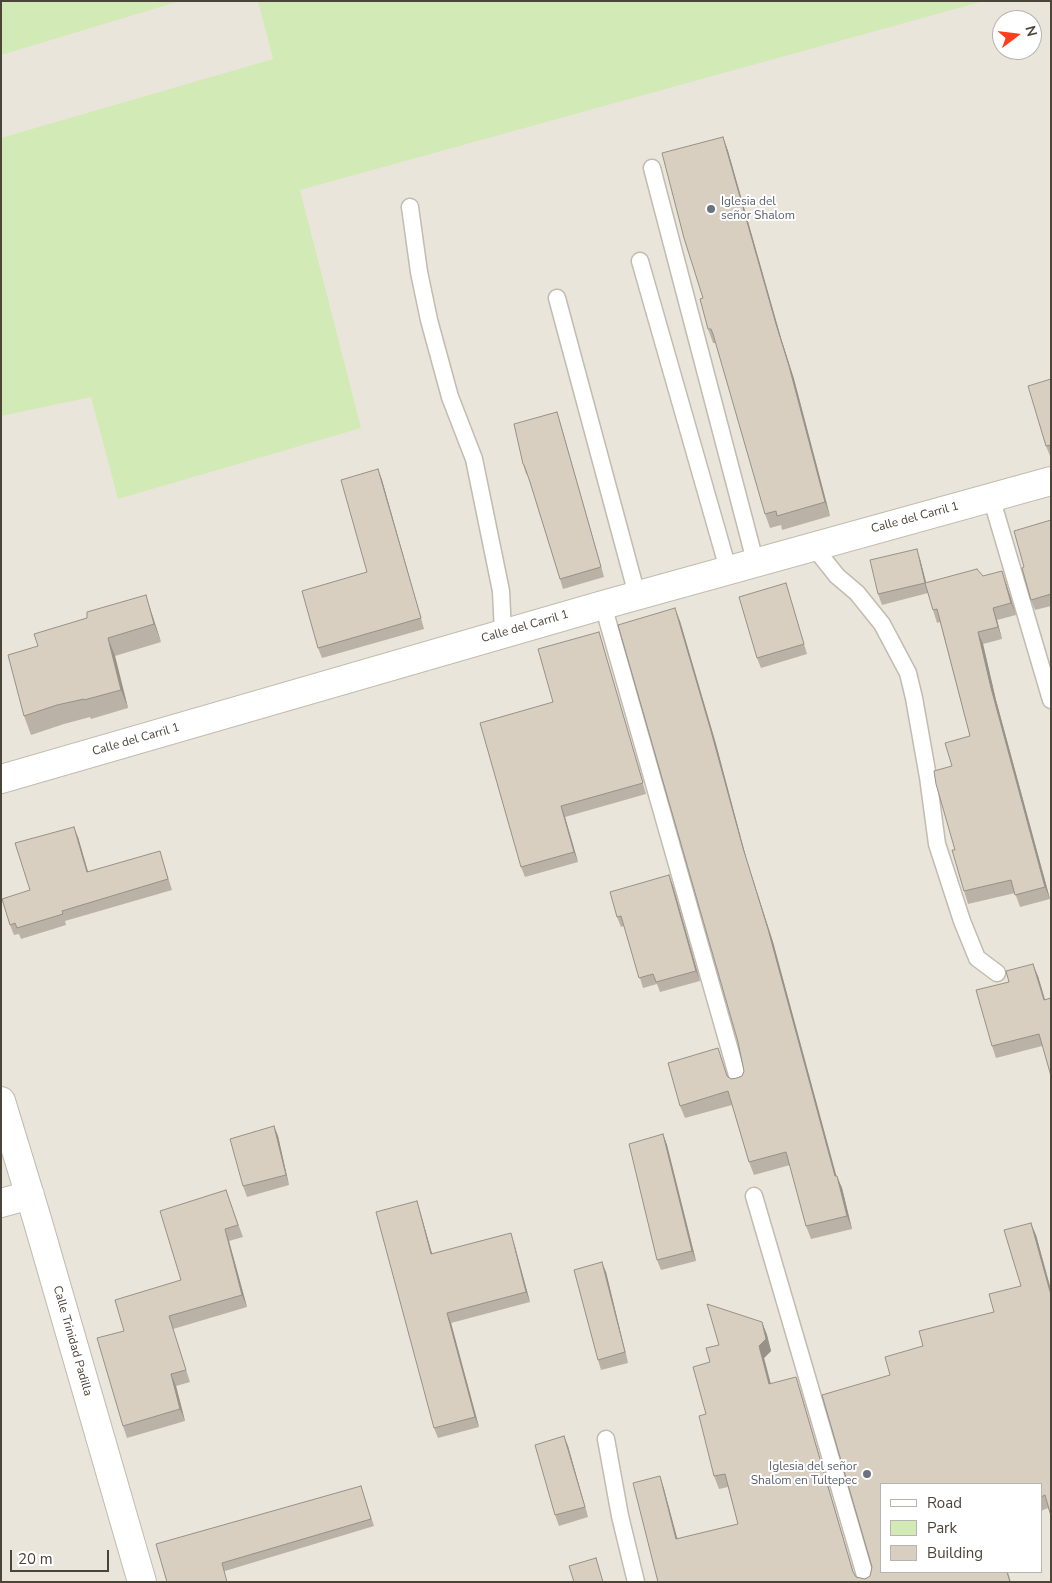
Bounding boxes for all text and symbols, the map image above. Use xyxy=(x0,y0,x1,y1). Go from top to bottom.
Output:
north arrow xyxy=(992,10,1042,60)
text: N xyxy=(1020,24,1042,39)
place label: Iglesia del señor Shalom xyxy=(721,195,795,223)
marker: Iglesia del señor Shalom xyxy=(705,203,717,215)
street label: Calle del Carril 1 xyxy=(870,499,960,537)
street label: Calle del Carril 1 xyxy=(480,608,570,646)
street label: Calle del Carril 1 xyxy=(91,721,181,759)
street label: Calle Trinidad Padilla xyxy=(49,1284,95,1398)
place label: Iglesia del señor Shalom en Tultepec xyxy=(751,1460,857,1488)
marker: Iglesia del señor Shalom en Tultepec xyxy=(861,1468,873,1480)
legend xyxy=(880,1483,1042,1573)
text: Road xyxy=(927,1493,962,1513)
text: Park xyxy=(927,1518,957,1538)
scale bar xyxy=(12,1540,111,1572)
text: Building xyxy=(927,1543,983,1563)
text: 20 m xyxy=(18,1549,53,1569)

